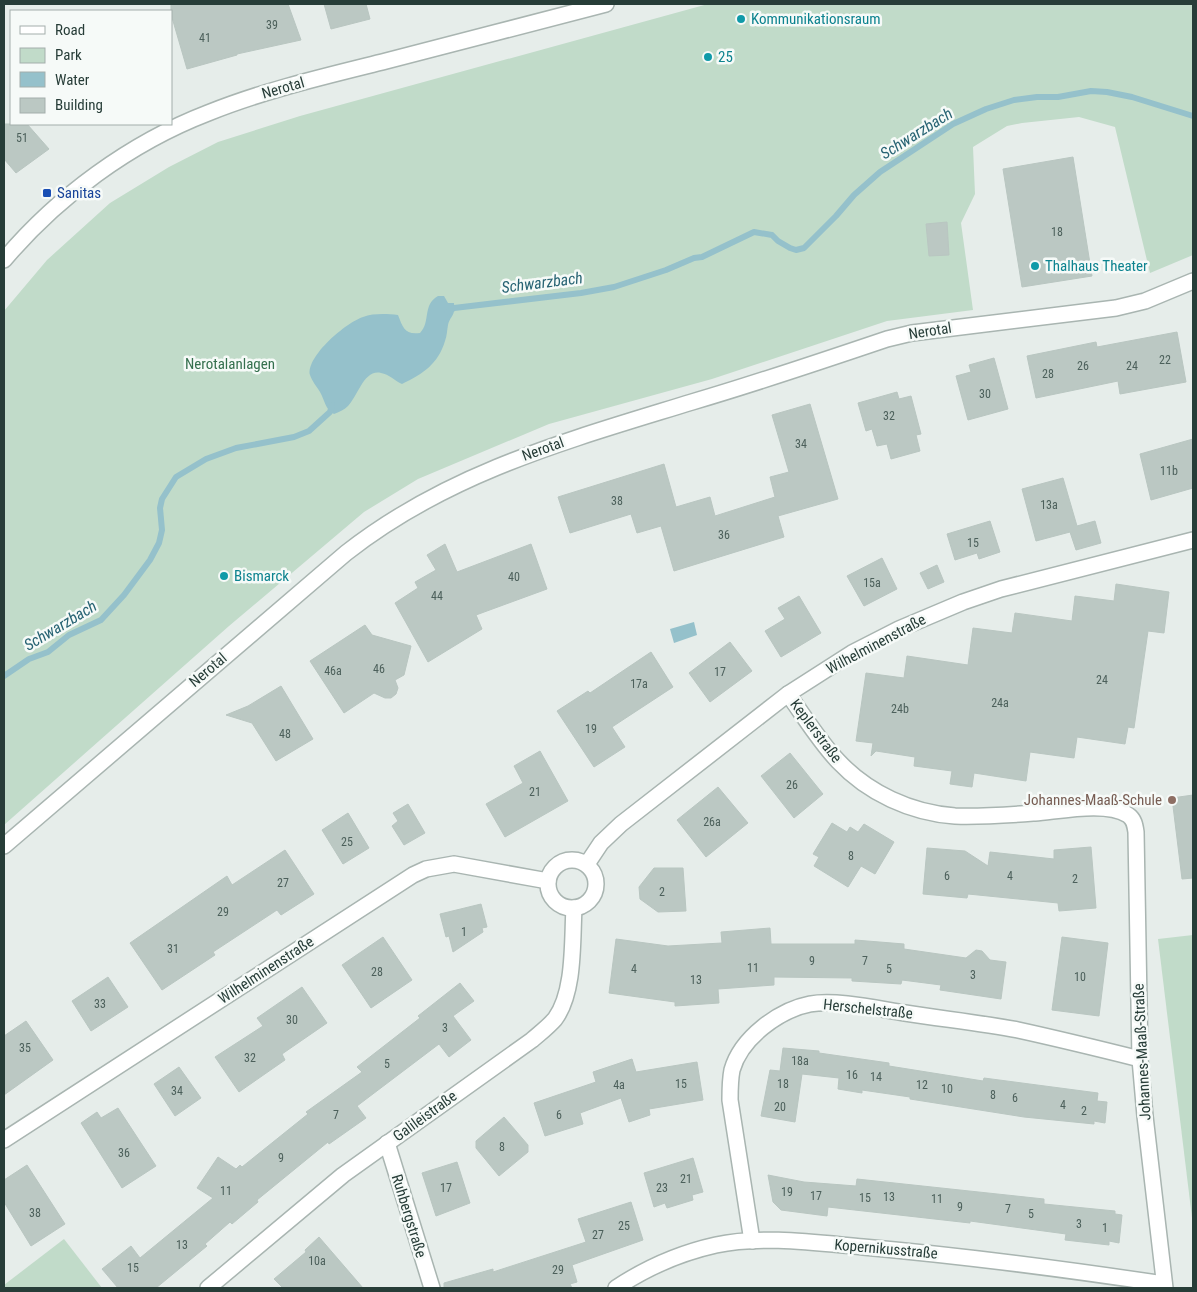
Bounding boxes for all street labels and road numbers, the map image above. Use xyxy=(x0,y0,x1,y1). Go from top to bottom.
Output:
street label: Nerotal xyxy=(260,73,306,103)
street label: Nerotal xyxy=(907,319,953,343)
street label: Nerotal xyxy=(520,433,566,465)
street label: Wilhelminenstraße xyxy=(823,610,929,678)
street label: Nerotal xyxy=(186,649,230,691)
street label: Keplerstraße xyxy=(786,696,846,766)
street label: Wilhelminenstraße xyxy=(215,933,317,1007)
street label: Johannes-Maaß-Straße xyxy=(1129,983,1155,1121)
street label: Herschelstraße xyxy=(822,995,914,1023)
street label: Galileistraße xyxy=(390,1087,460,1145)
street label: Ruhbergstraße xyxy=(388,1172,430,1260)
street label: Kopernikusstraße xyxy=(834,1236,938,1262)

